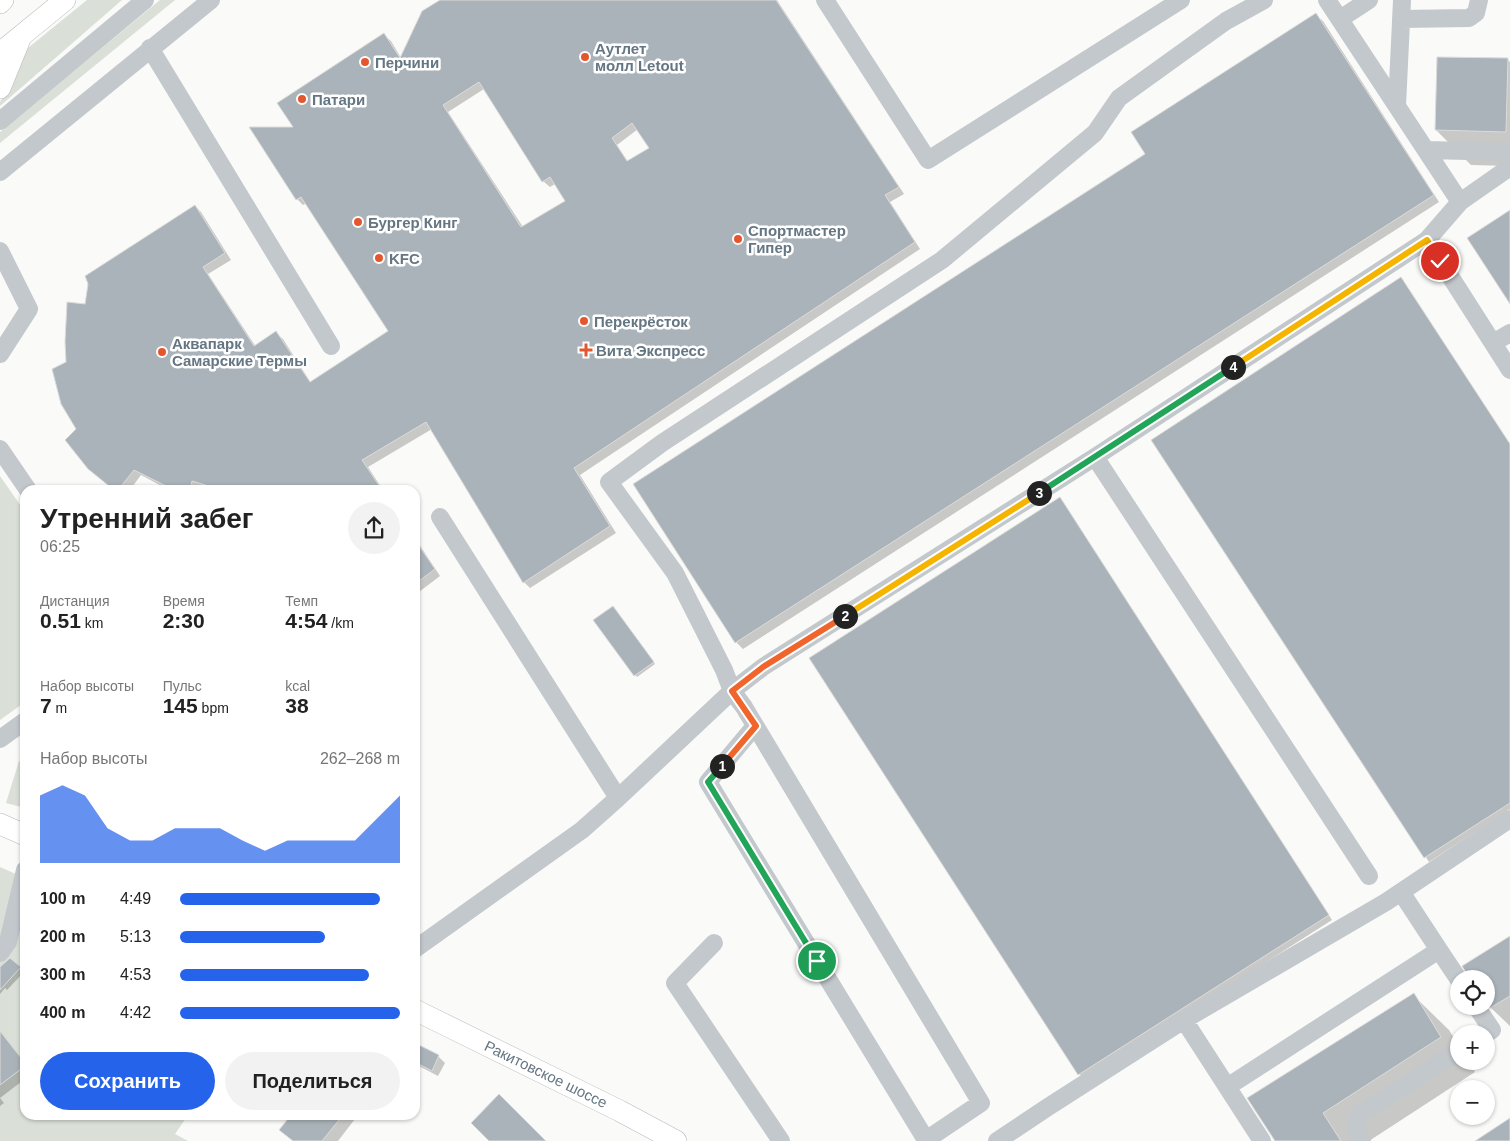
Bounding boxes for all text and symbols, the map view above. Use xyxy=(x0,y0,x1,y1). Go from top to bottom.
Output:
place label: Аутлет молл Letout xyxy=(595,40,684,74)
marker: Аутлет молл Letout xyxy=(579,51,591,63)
place label: Перчини xyxy=(375,54,439,71)
marker: Перчини xyxy=(359,56,371,68)
place label: Патари xyxy=(312,91,365,108)
marker: Патари xyxy=(296,93,308,105)
place label: Бургер Кинг xyxy=(368,214,458,231)
marker: Бургер Кинг xyxy=(352,216,364,228)
place label: Спортмастер Гипер xyxy=(748,222,846,256)
marker: Спортмастер Гипер xyxy=(732,233,744,245)
pin xyxy=(1419,240,1461,282)
icon: check xyxy=(1426,247,1454,275)
place label: KFC xyxy=(389,250,420,267)
marker: KFC xyxy=(373,252,385,264)
place label: Перекрёсток xyxy=(594,313,688,330)
marker: Перекрёсток xyxy=(578,315,590,327)
place label: Аквапарк Самарские Термы xyxy=(172,335,307,369)
place label: Вита Экспресс xyxy=(596,342,705,359)
marker: Вита Экспресс xyxy=(580,344,592,356)
marker: Аквапарк Самарские Термы xyxy=(156,346,168,358)
pin: 4 xyxy=(1220,354,1246,380)
text: 4 xyxy=(1230,359,1237,375)
pin: 3 xyxy=(1026,480,1052,506)
text: 3 xyxy=(1036,485,1043,501)
button: share xyxy=(348,502,400,554)
text: Утренний забег xyxy=(40,503,254,534)
text: 06:25 xyxy=(40,538,80,555)
text: Дистанция xyxy=(40,593,110,609)
text: Время xyxy=(163,593,205,609)
text: Темп xyxy=(285,593,318,609)
pin: 2 xyxy=(832,604,858,628)
text: 2 xyxy=(842,608,849,624)
text: 0.51 xyxy=(40,609,81,632)
text: 2:30 xyxy=(163,609,205,632)
text: 4:54 xyxy=(285,609,327,632)
text: km xyxy=(81,615,103,631)
text: /km xyxy=(327,615,354,631)
text: Набор высоты xyxy=(40,678,134,694)
text: Пульс xyxy=(163,678,202,694)
text: kcal xyxy=(285,678,310,694)
text: 7 xyxy=(40,694,52,717)
text: 145 xyxy=(163,694,198,717)
text: 38 xyxy=(285,694,309,717)
text: m xyxy=(52,700,67,716)
text: bpm xyxy=(198,700,229,716)
text: Набор высоты xyxy=(40,750,147,767)
text: 262–268 m xyxy=(320,750,400,767)
pin: 1 xyxy=(710,754,734,778)
text: 1 xyxy=(719,758,726,774)
text: 100 m xyxy=(40,890,85,907)
text: 4:49 xyxy=(120,890,151,907)
text: 200 m xyxy=(40,928,85,945)
text: 5:13 xyxy=(120,928,151,945)
pin xyxy=(796,940,838,982)
icon: arrive xyxy=(803,947,831,975)
text: 300 m xyxy=(40,966,85,983)
text: 4:53 xyxy=(120,966,151,983)
map controls xyxy=(1450,970,1495,1125)
button: locate xyxy=(1450,970,1495,1015)
text: 400 m xyxy=(40,1004,85,1021)
text: 4:42 xyxy=(120,1004,151,1021)
button: + xyxy=(1450,1025,1495,1070)
street label: Ракитовское шоссе xyxy=(482,1037,610,1111)
button: Сохранить xyxy=(40,1052,215,1110)
button: Поделиться xyxy=(225,1052,400,1110)
button: − xyxy=(1450,1080,1495,1125)

